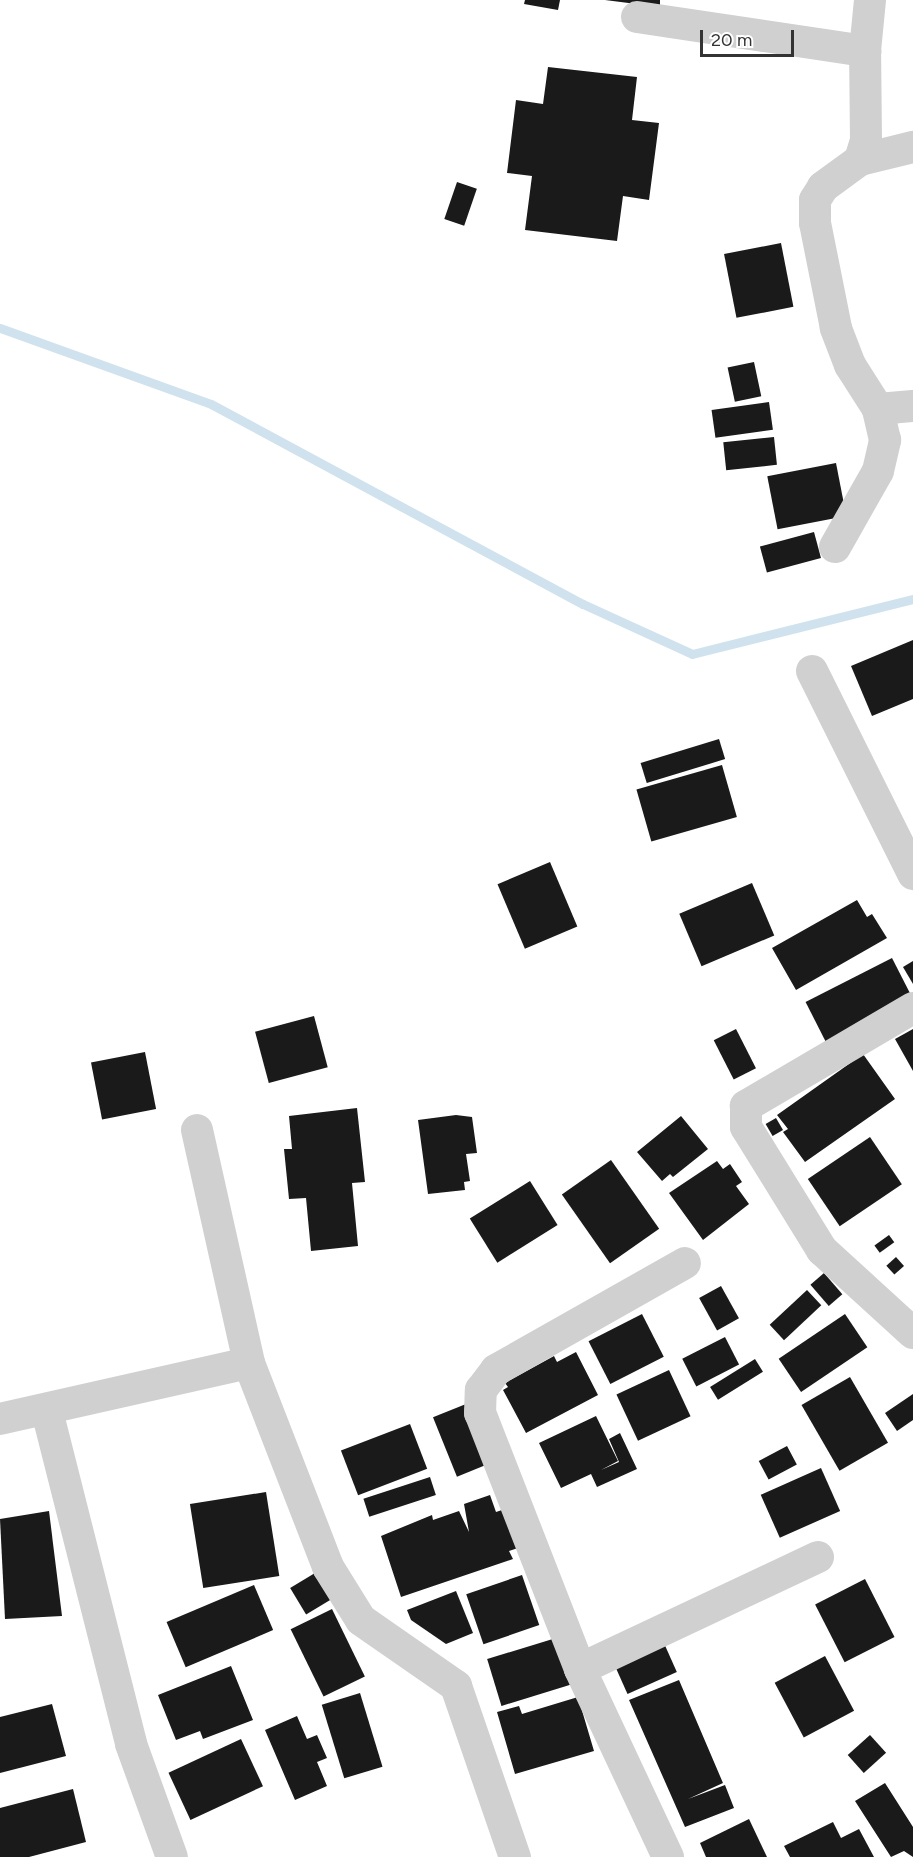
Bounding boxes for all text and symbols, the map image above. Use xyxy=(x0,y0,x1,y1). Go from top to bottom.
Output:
scale bar xyxy=(703,18,798,56)
text: 20 m xyxy=(711,29,752,51)

